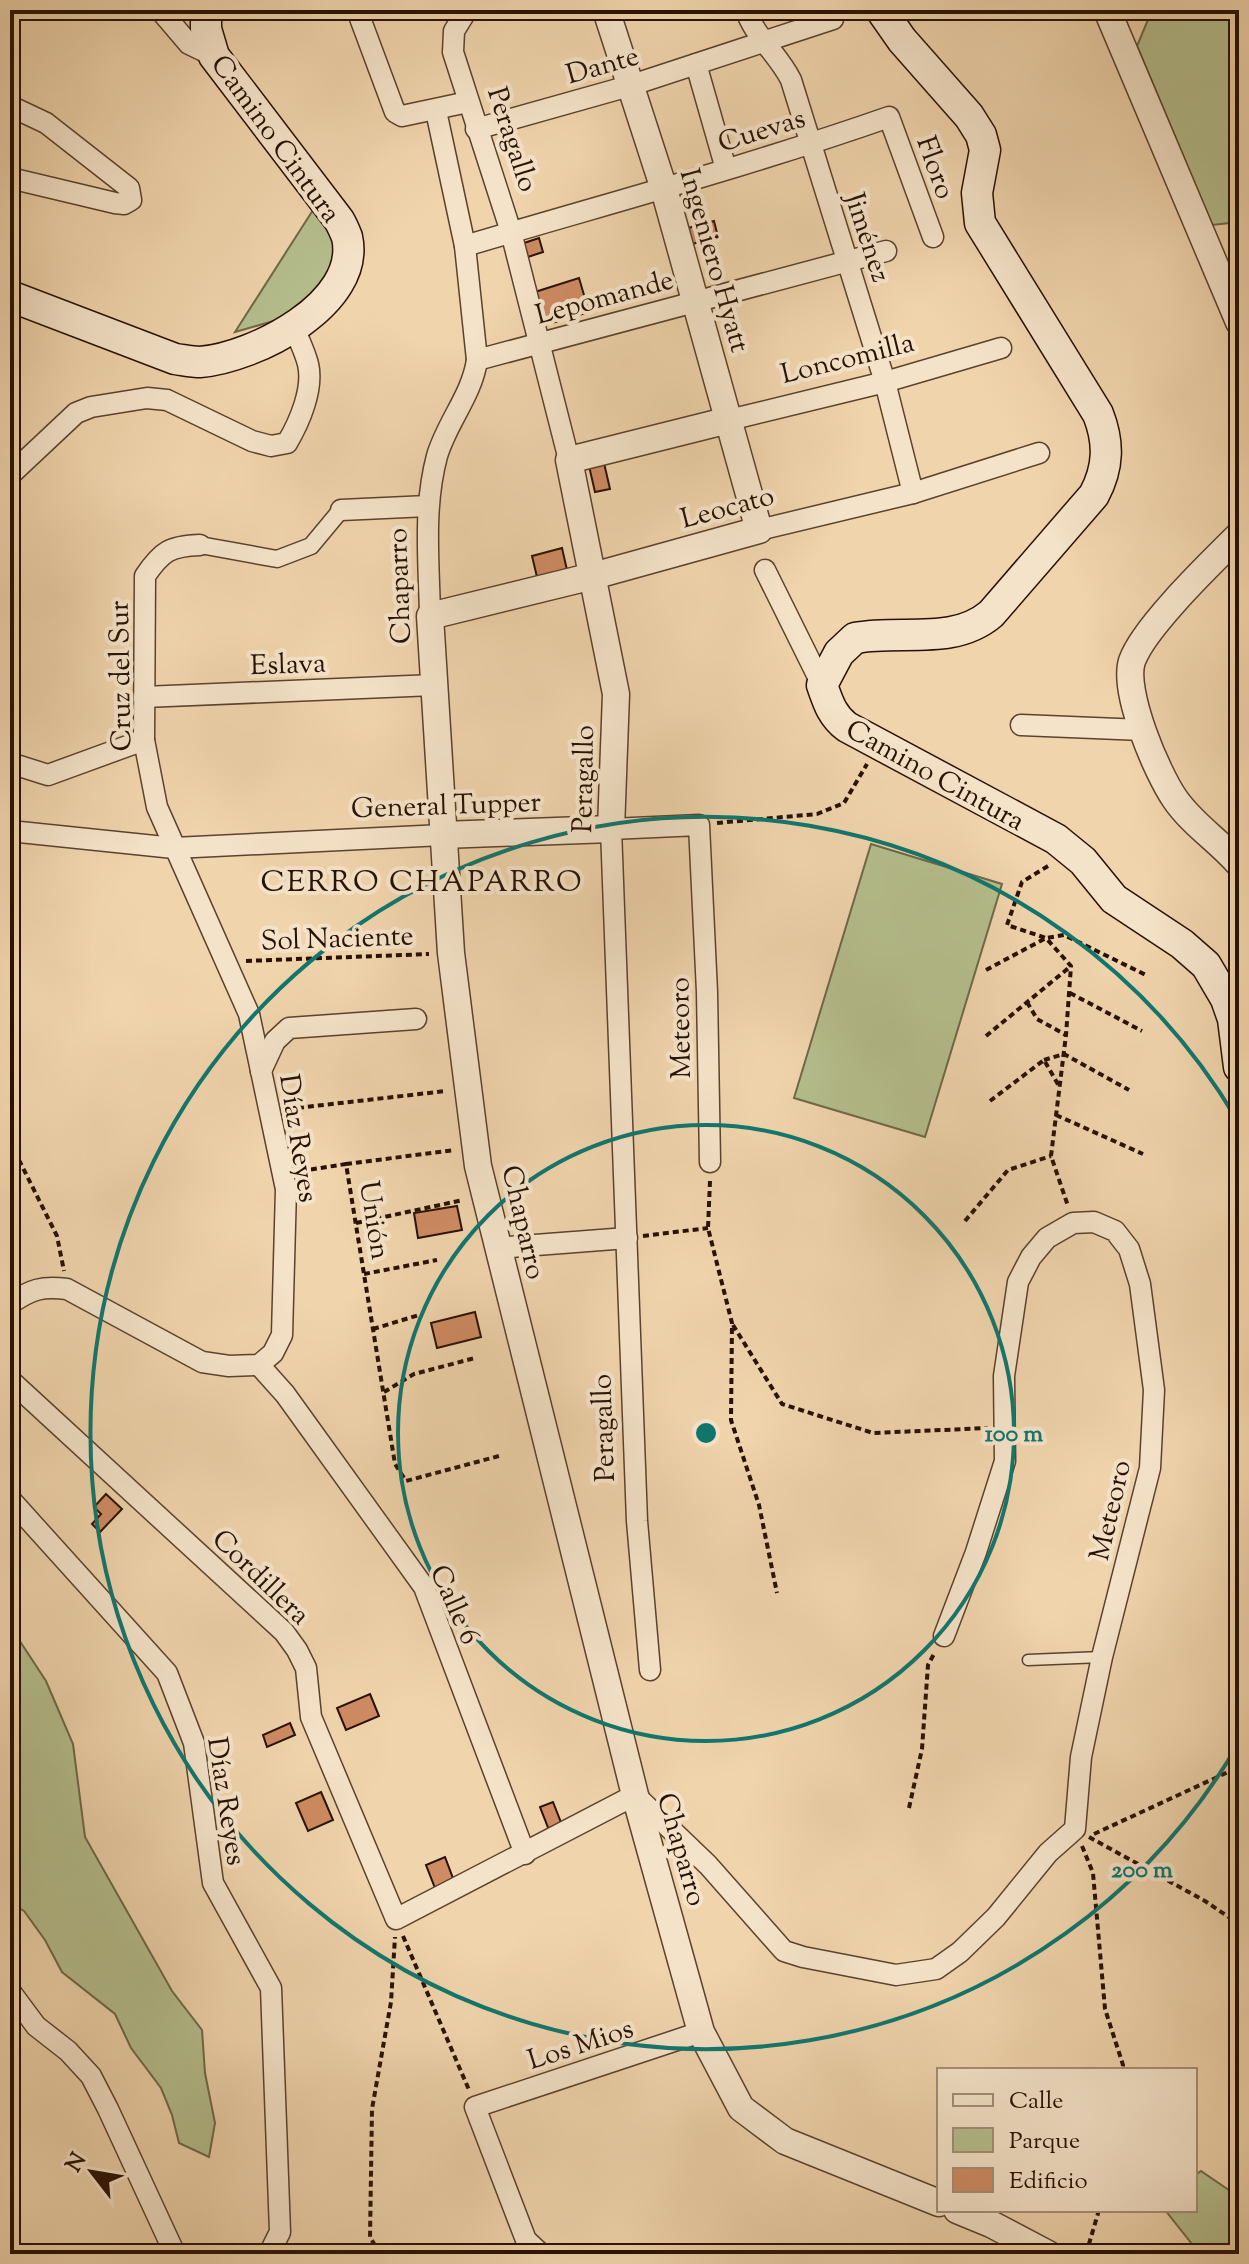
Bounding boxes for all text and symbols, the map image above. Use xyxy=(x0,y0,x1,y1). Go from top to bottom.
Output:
street label: Dante xyxy=(562,37,644,96)
street label: Camino Cintura xyxy=(200,47,349,232)
street label: Peragallo xyxy=(475,82,547,197)
street label: Cuevas xyxy=(713,100,811,164)
street label: Floro xyxy=(904,131,964,205)
street label: Ingeniero Hyatt xyxy=(668,164,759,358)
street label: Jiménez xyxy=(832,186,899,288)
street label: Lepomande xyxy=(531,261,678,337)
street label: Loncomilla xyxy=(777,324,919,396)
street label: Leocato xyxy=(677,477,779,541)
street label: Chaparro xyxy=(379,527,423,645)
street label: Cruz del Sur xyxy=(101,600,143,752)
street label: Eslava xyxy=(250,645,327,687)
street label: Camino Cintura xyxy=(838,711,1031,842)
street label: Peragallo xyxy=(564,725,606,833)
street label: General Tupper xyxy=(350,784,542,830)
district label: CERRO CHAPARRO xyxy=(260,862,584,905)
street label: Sol Naciente xyxy=(260,917,414,963)
street label: Meteoro xyxy=(661,977,703,1079)
street label: Díaz Reyes xyxy=(267,1072,327,1205)
street label: Chaparro xyxy=(490,1162,555,1284)
street label: Unión xyxy=(347,1178,399,1263)
street label: Peragallo xyxy=(583,1373,627,1483)
text: 100 m xyxy=(985,1418,1043,1452)
centre of rings xyxy=(692,1419,720,1447)
street label: Meteoro xyxy=(1081,1456,1143,1565)
street label: Cordillera xyxy=(202,1521,318,1635)
street label: Calle 6 xyxy=(418,1559,488,1651)
street label: Díaz Reyes xyxy=(195,1735,255,1868)
street label: Chaparro xyxy=(645,1789,715,1911)
text: 200 m xyxy=(1111,1854,1173,1888)
street label: Los Mios xyxy=(523,2010,639,2082)
legend xyxy=(937,2068,1197,2212)
text: Calle xyxy=(1009,2085,1063,2119)
text: Parque xyxy=(1009,2125,1080,2159)
north arrow xyxy=(52,2132,132,2212)
text: N xyxy=(59,2147,96,2179)
text: Edificio xyxy=(1009,2165,1088,2199)

